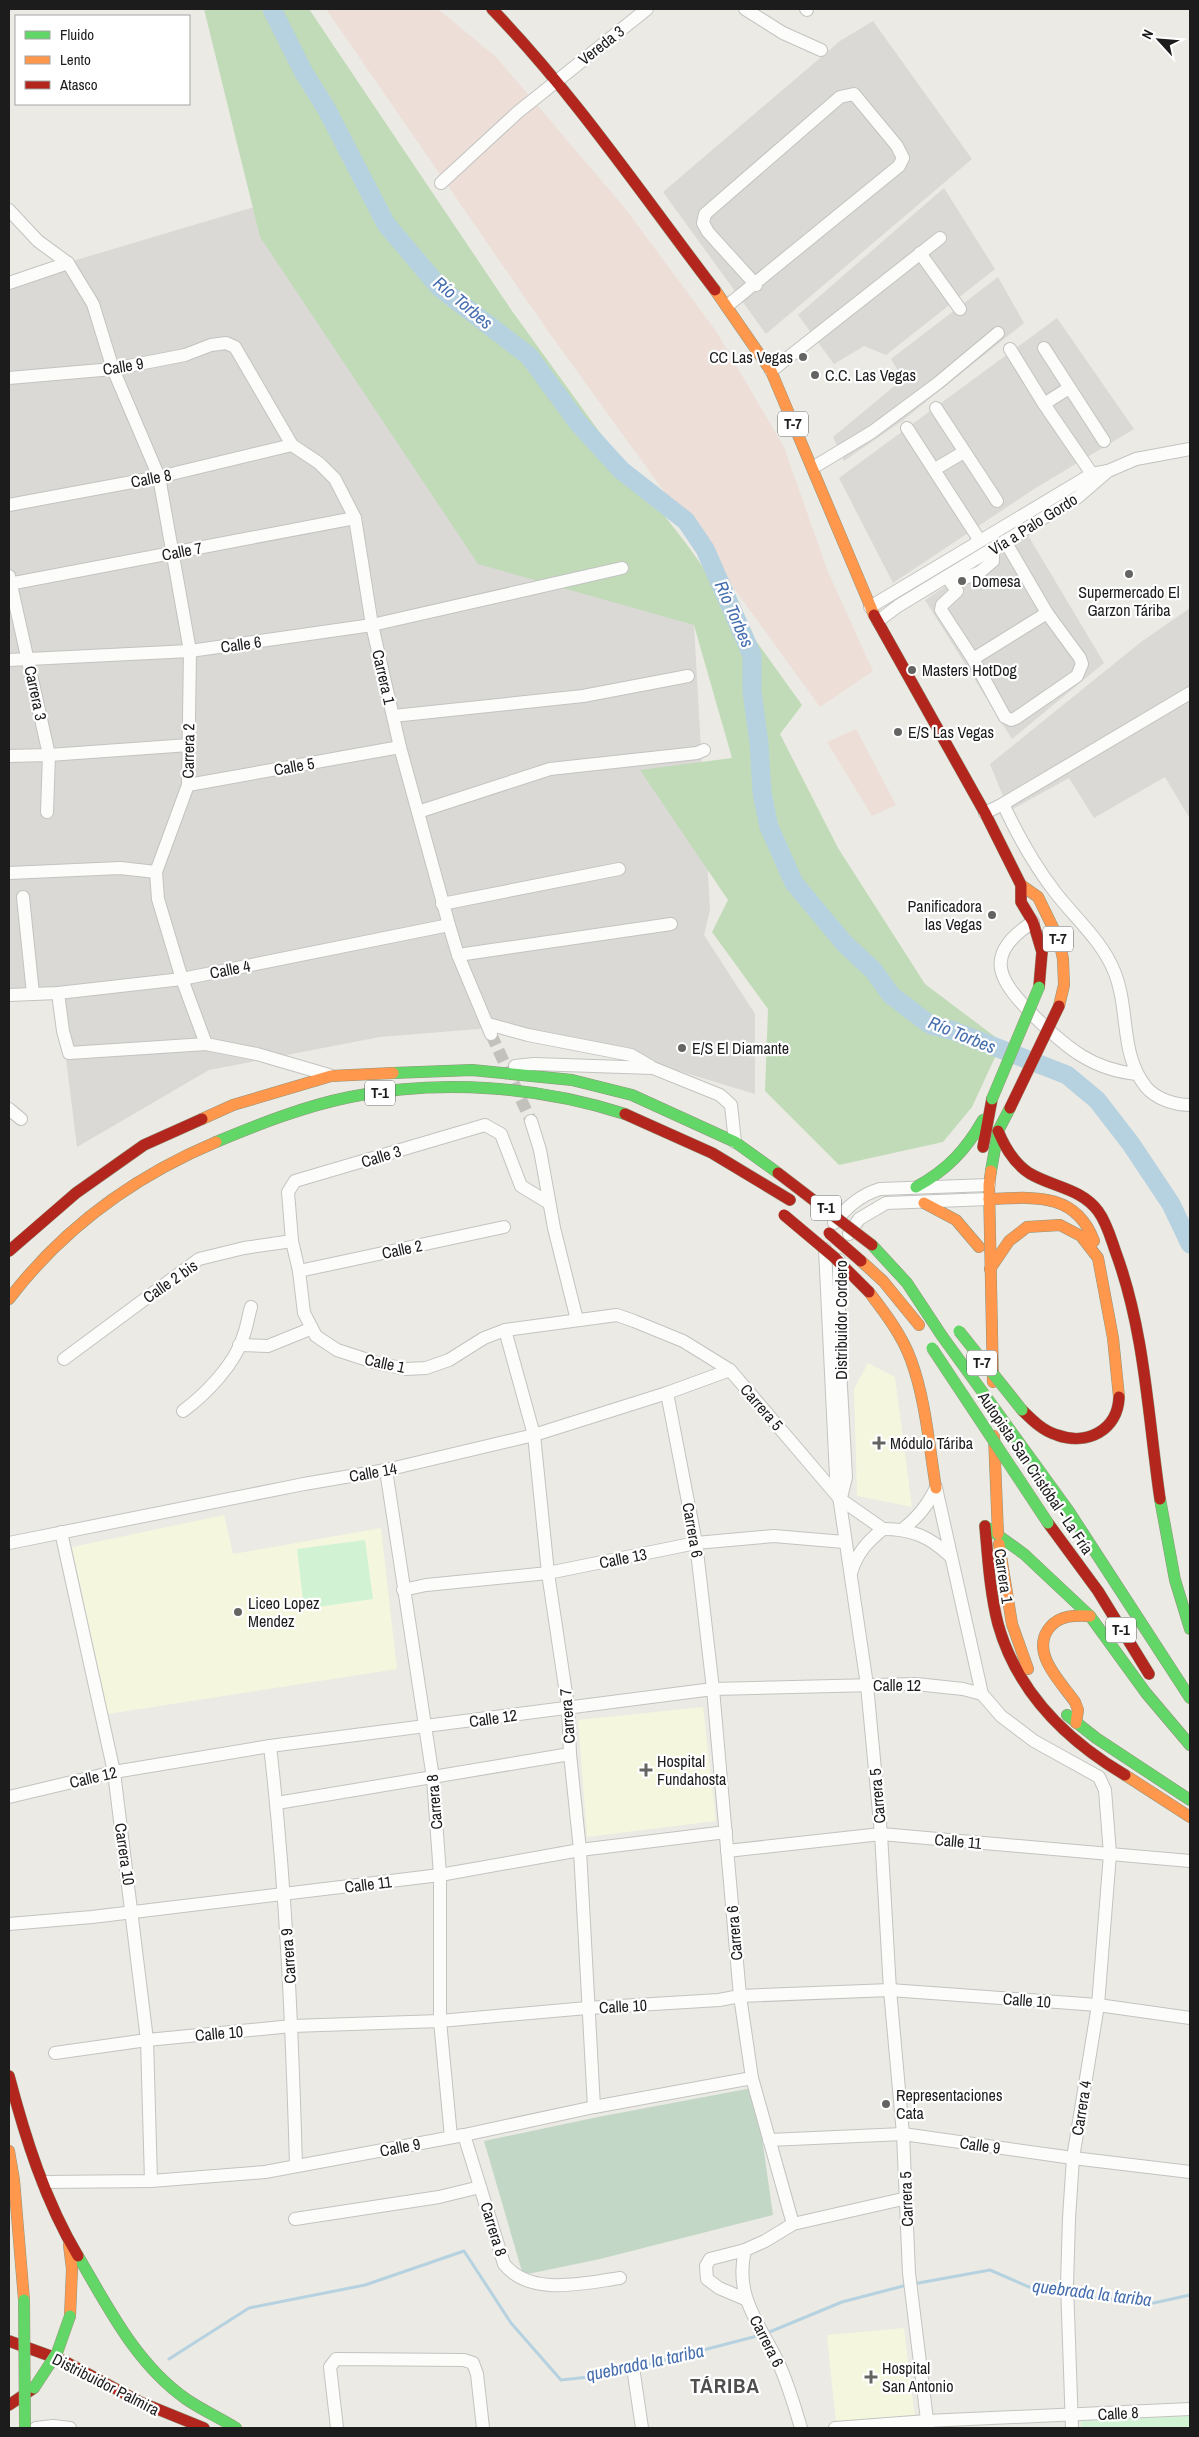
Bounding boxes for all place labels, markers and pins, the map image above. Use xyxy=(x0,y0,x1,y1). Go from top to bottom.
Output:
place label: CC Las Vegas xyxy=(709,346,793,368)
marker: CC Las Vegas xyxy=(797,351,809,363)
place label: C.C. Las Vegas xyxy=(825,364,916,386)
marker: C.C. Las Vegas xyxy=(809,369,821,381)
marker: Supermercado El Garzon Táriba xyxy=(1123,568,1135,580)
place label: Domesa xyxy=(972,570,1022,592)
marker: Domesa xyxy=(956,575,968,587)
place label: Supermercado El Garzon Táriba xyxy=(1078,581,1180,621)
place label: Masters HotDog xyxy=(922,659,1017,681)
marker: Masters HotDog xyxy=(906,664,918,676)
place label: E/S Las Vegas xyxy=(908,721,994,743)
marker: E/S Las Vegas xyxy=(892,726,904,738)
place label: Panificadora las Vegas xyxy=(908,895,983,935)
marker: Panificadora las Vegas xyxy=(986,909,998,921)
place label: E/S El Diamante xyxy=(692,1037,789,1059)
marker: E/S El Diamante xyxy=(676,1042,688,1054)
place label: Módulo Táriba xyxy=(890,1432,974,1454)
marker: Módulo Táriba xyxy=(872,1436,886,1450)
place label: Liceo Lopez Mendez xyxy=(248,1592,320,1632)
marker: Liceo Lopez Mendez xyxy=(232,1606,244,1618)
place label: Hospital Fundahosta xyxy=(657,1750,727,1790)
marker: Hospital Fundahosta xyxy=(639,1763,653,1777)
place label: Representaciones Cata xyxy=(896,2084,1002,2124)
marker: Representaciones Cata xyxy=(880,2098,892,2110)
place label: Hospital San Antonio xyxy=(882,2357,954,2397)
marker: Hospital San Antonio xyxy=(864,2370,878,2384)

